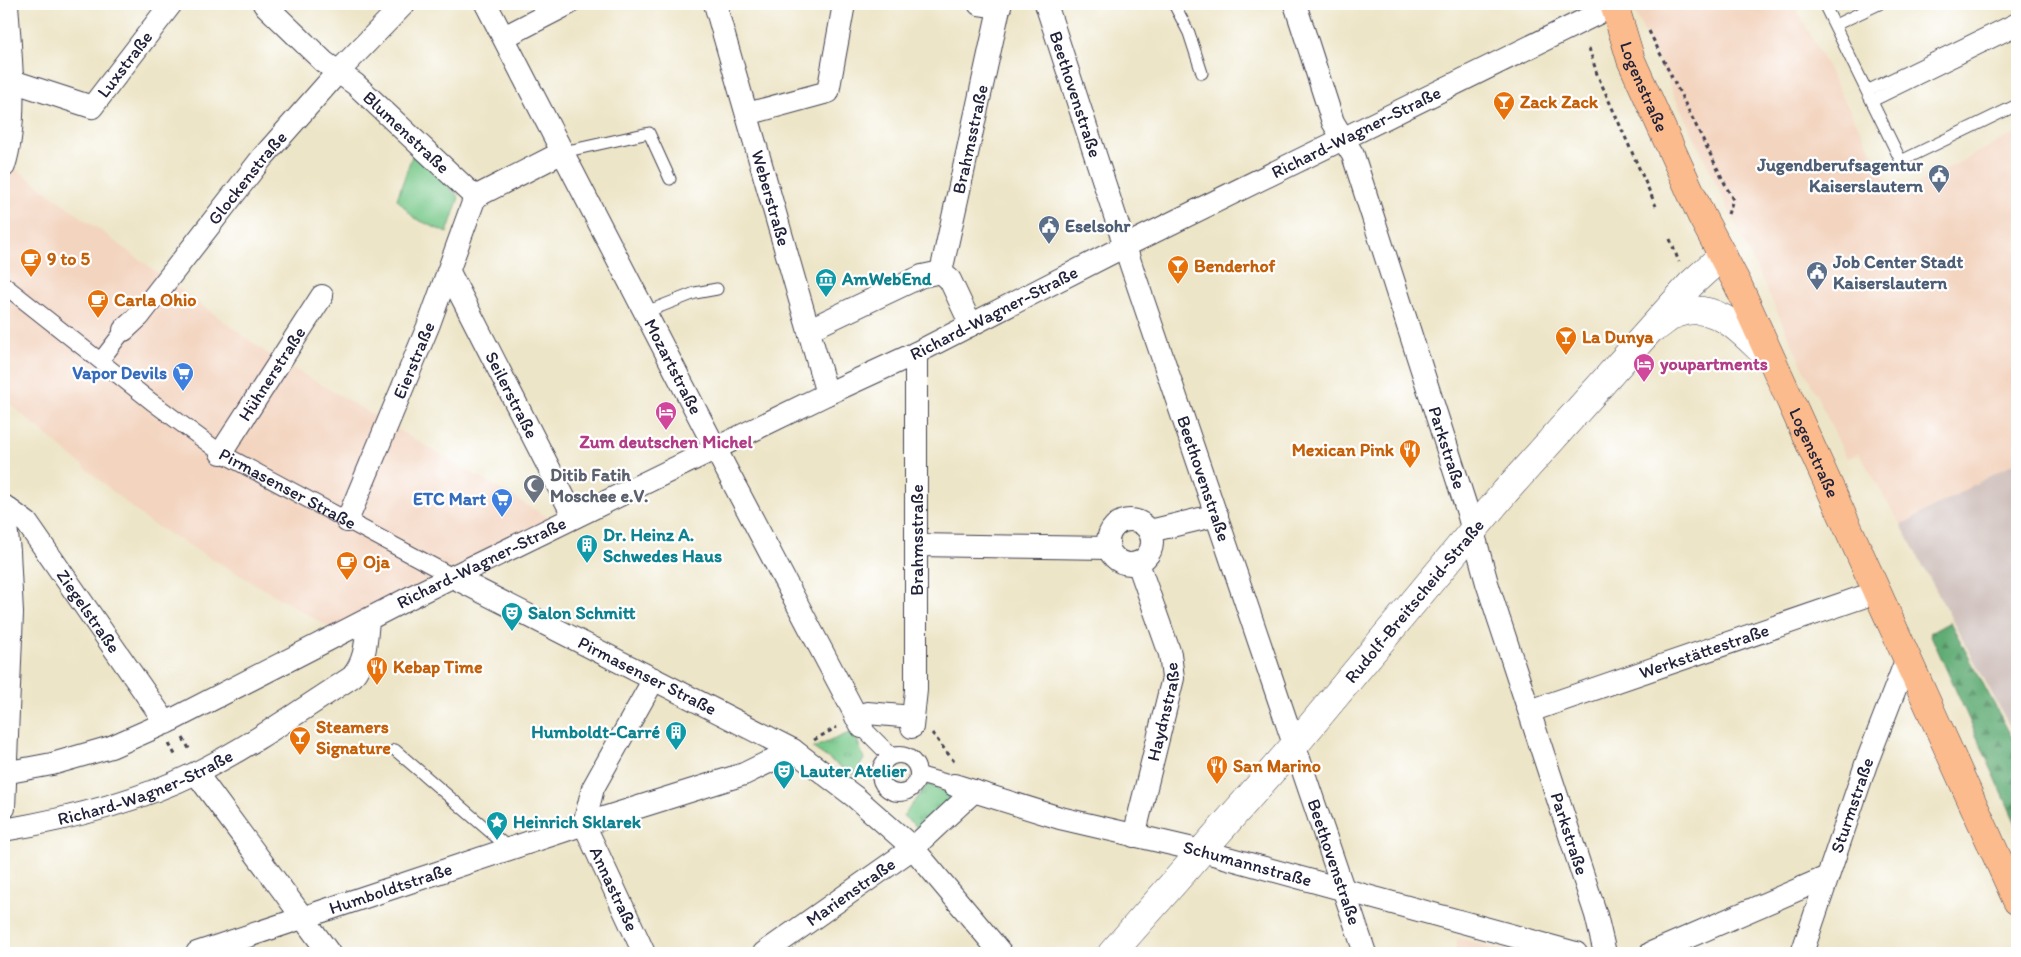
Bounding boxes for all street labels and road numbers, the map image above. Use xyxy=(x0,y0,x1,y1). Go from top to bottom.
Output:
street label: Luxstraße xyxy=(92,26,157,102)
street label: Beethovenstraße xyxy=(1045,28,1106,160)
street label: Logenstraße xyxy=(1615,39,1673,135)
street label: Richard-Wagner-Straße xyxy=(1268,81,1444,183)
street label: Brahmsstraße xyxy=(948,82,993,196)
street label: Blumenstraße xyxy=(358,86,454,178)
street label: Glockenstraße xyxy=(203,127,292,229)
street label: Weberstraße xyxy=(747,148,795,249)
street label: Richard-Wagner-Straße xyxy=(906,261,1082,365)
street label: Mozartstraße xyxy=(639,315,707,418)
street label: Eierstraße xyxy=(388,319,440,402)
street label: Hühnerstraße xyxy=(233,323,310,425)
street label: Seilerstraße xyxy=(480,348,543,442)
street label: Parkstraße xyxy=(1423,404,1471,492)
street label: Logenstraße xyxy=(1784,404,1844,501)
street label: Beethovenstraße xyxy=(1172,413,1235,544)
street label: Pirmasenser Straße xyxy=(215,443,360,534)
street label: Brahmsstraße xyxy=(906,484,928,596)
street label: Richard-Wagner-Straße xyxy=(393,512,570,614)
street label: Rudolf-Breitscheid-Straße xyxy=(1340,515,1489,688)
street label: Ziegelstraße xyxy=(52,565,125,657)
street label: Werkstättestraße xyxy=(1636,619,1772,684)
street label: Pirmasenser Straße xyxy=(574,631,720,720)
street label: Haydnstraße xyxy=(1142,661,1184,763)
street label: Richard-Wagner-Straße xyxy=(55,745,237,830)
street label: Sturmstraße xyxy=(1826,754,1878,856)
street label: Parkstraße xyxy=(1545,790,1593,878)
street label: Beethovenstraße xyxy=(1302,796,1366,928)
street label: Schumannstraße xyxy=(1181,836,1314,891)
street label: Annastraße xyxy=(585,843,643,935)
street label: Marienstraße xyxy=(802,853,900,931)
street label: Humboldtstraße xyxy=(326,858,455,919)

